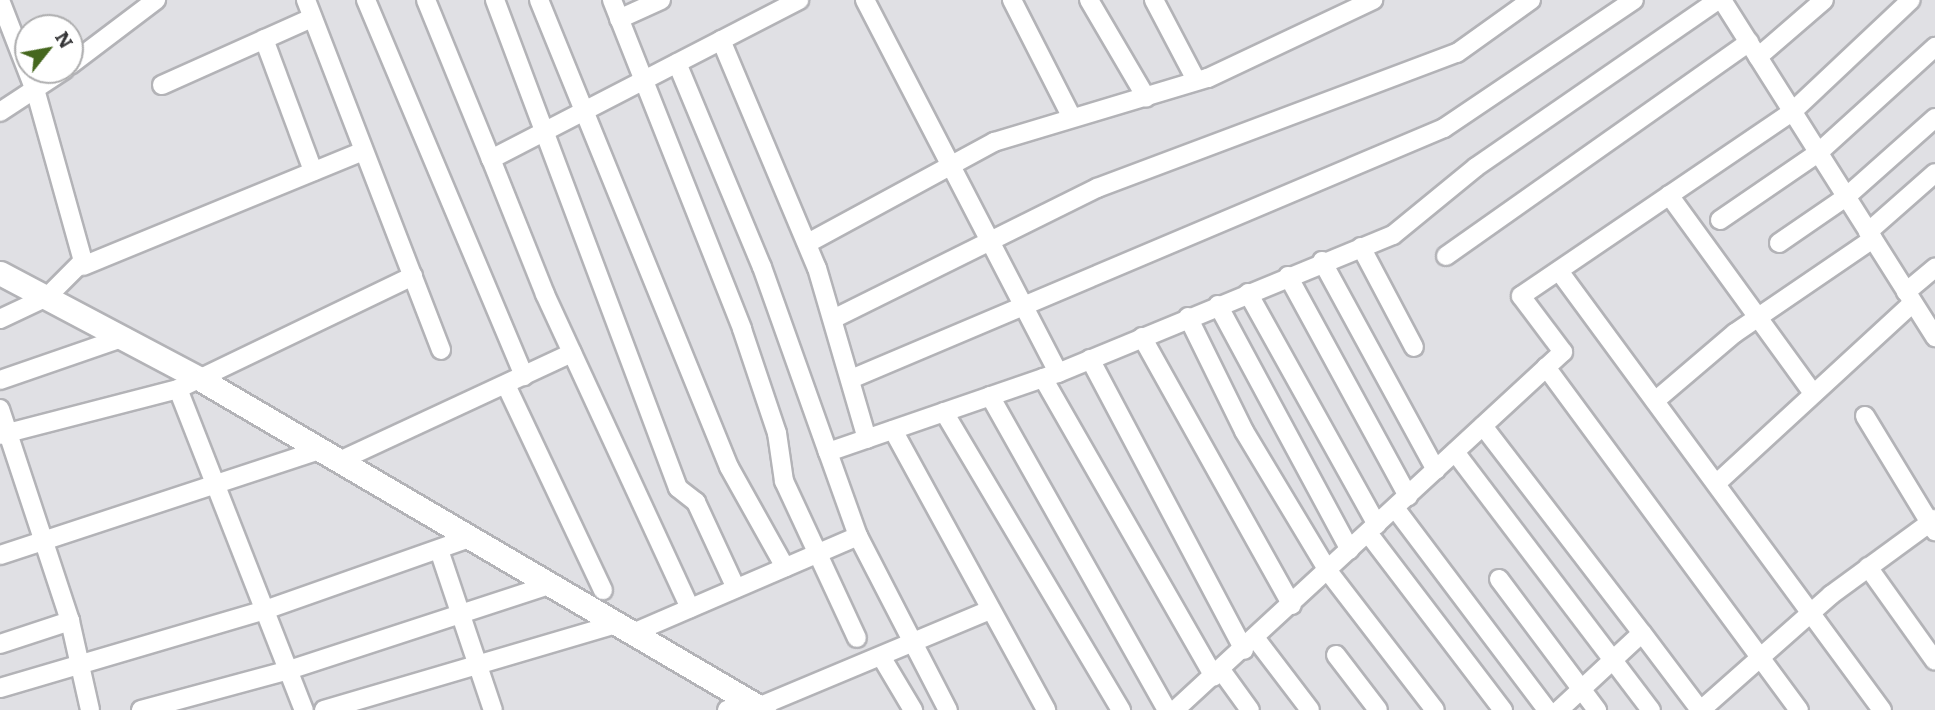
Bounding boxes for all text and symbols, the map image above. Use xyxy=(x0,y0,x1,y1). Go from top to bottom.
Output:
north arrow xyxy=(14,14,84,84)
text: N xyxy=(49,25,81,53)

